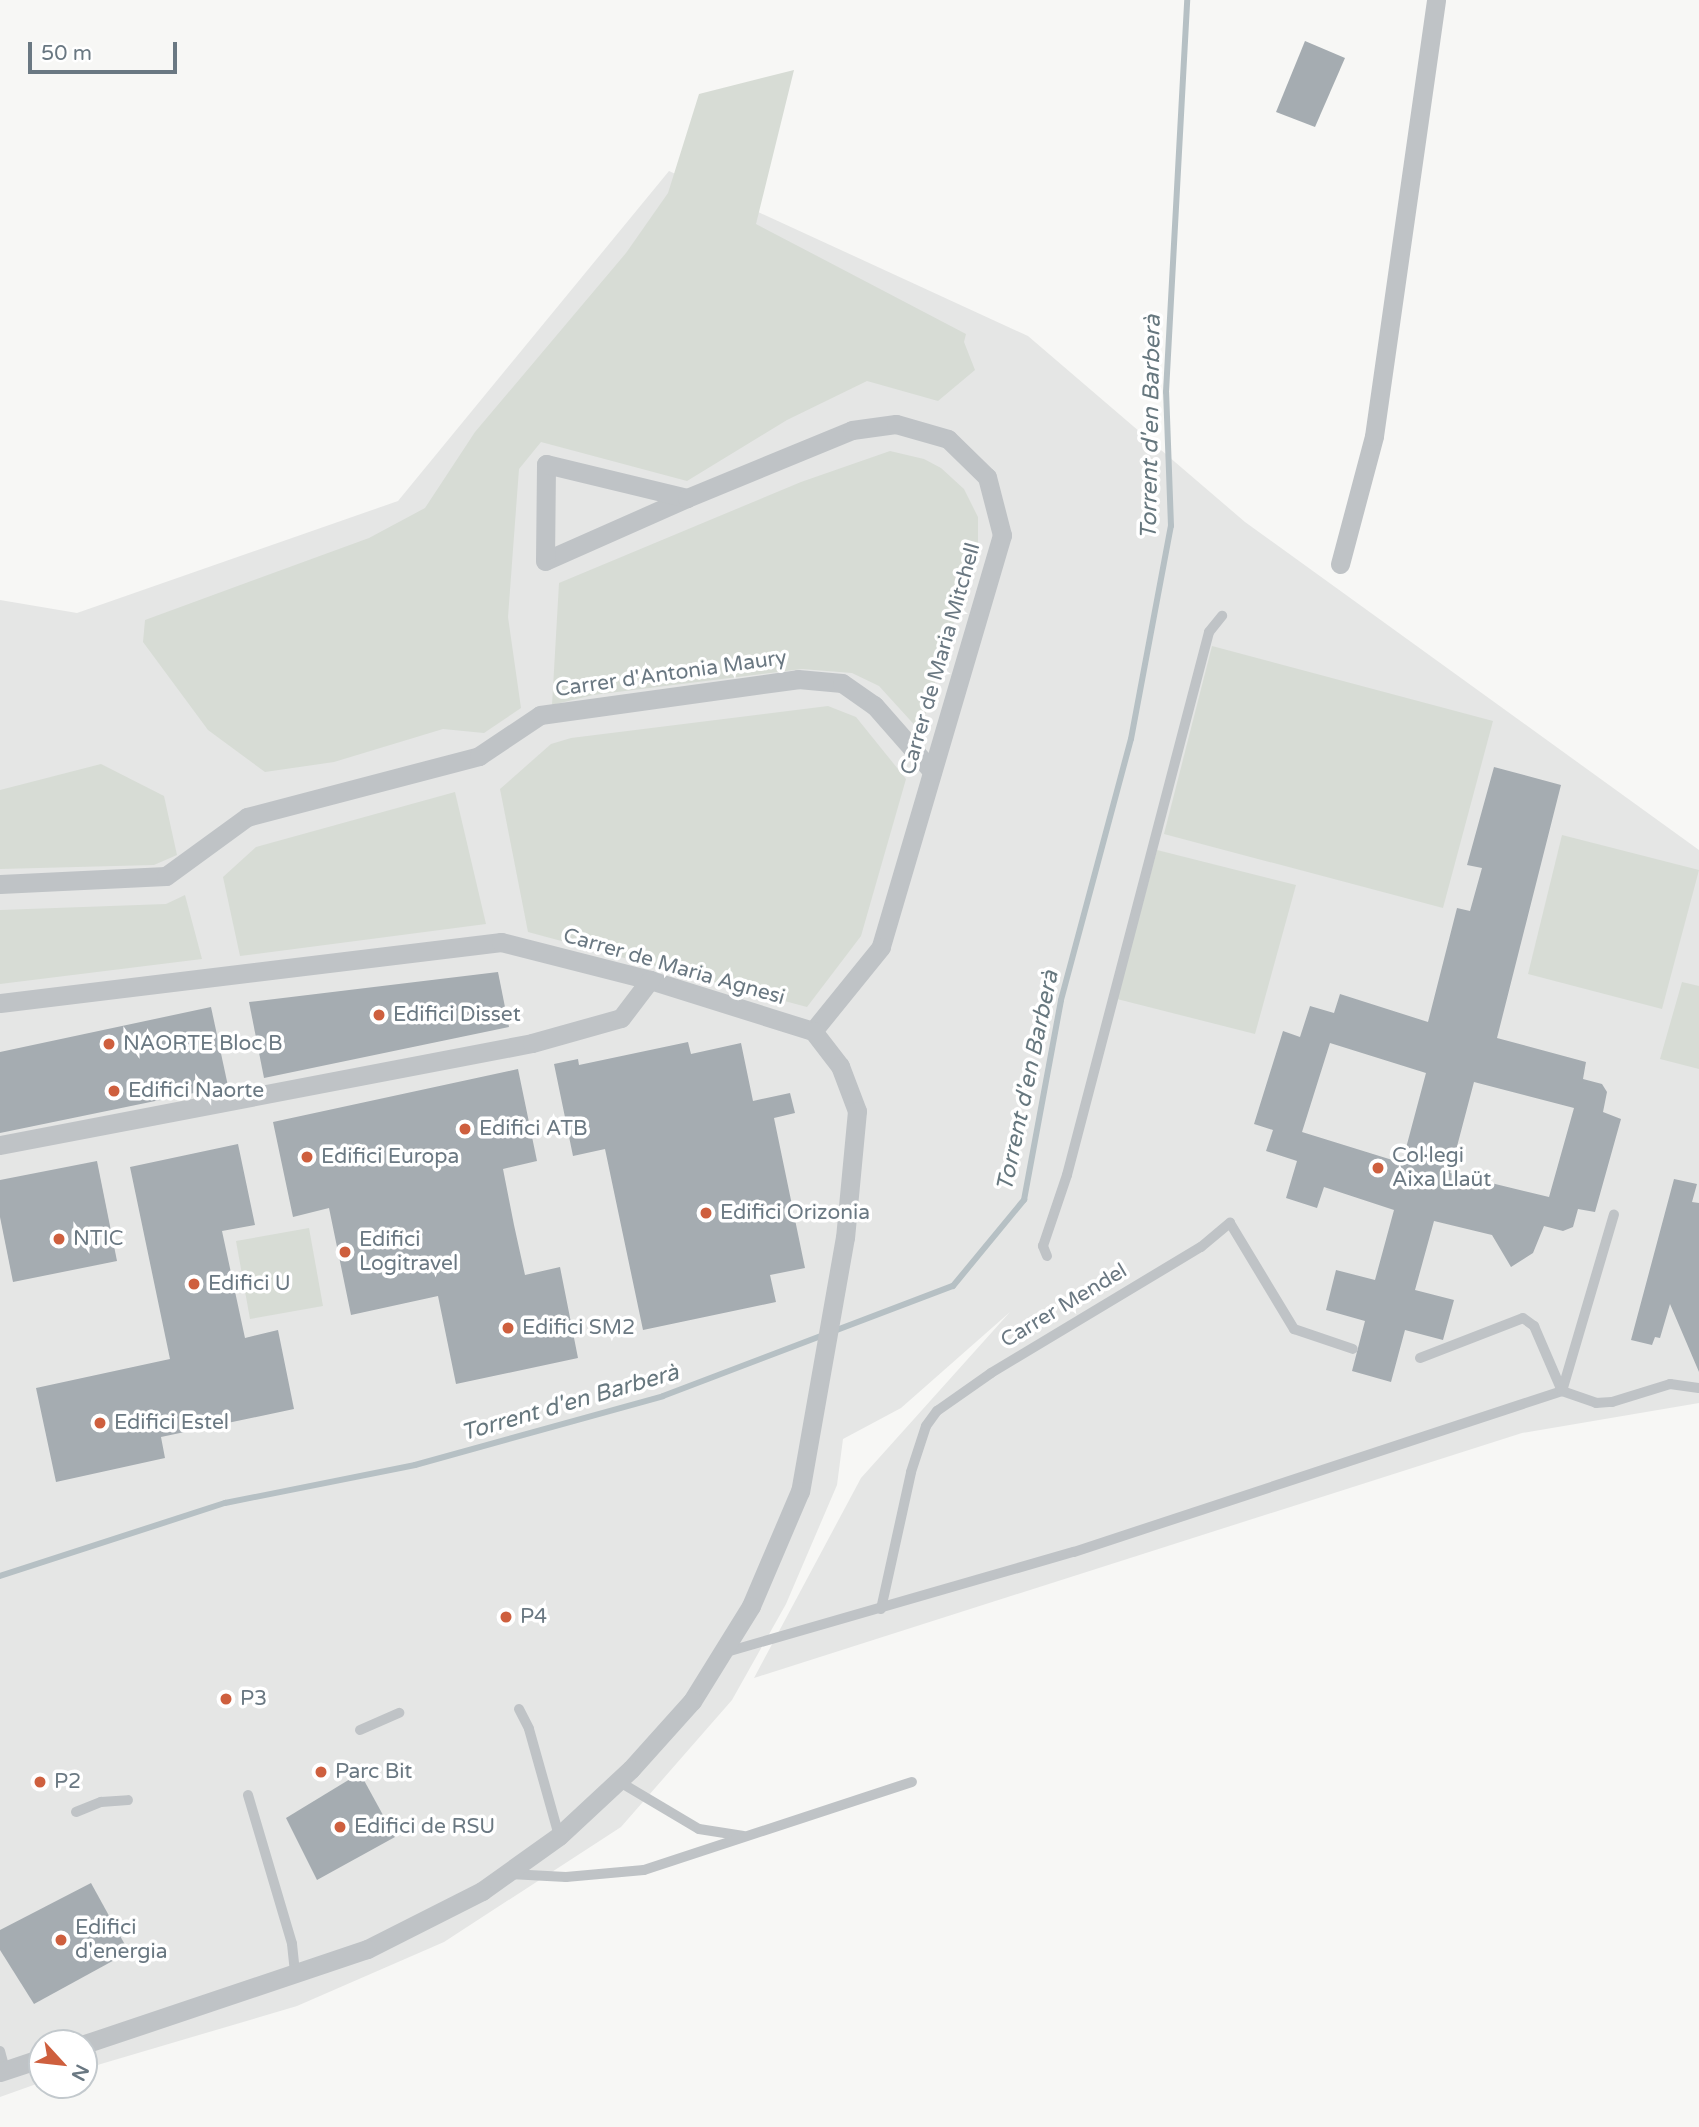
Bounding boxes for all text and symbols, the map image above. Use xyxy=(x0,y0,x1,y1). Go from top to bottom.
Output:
scale bar xyxy=(32,28,180,72)
text: 50 m xyxy=(41,41,92,66)
water label: Torrent d'en Barberà xyxy=(1135,314,1167,540)
street label: Carrer de Maria Mitchell xyxy=(896,540,986,778)
street label: Carrer d'Antonia Maury xyxy=(554,645,788,703)
street label: Carrer de Maria Agnesi xyxy=(560,923,788,1011)
water label: Torrent d'en Barberà xyxy=(991,968,1065,1194)
place label: Edifici Disset xyxy=(393,1002,521,1028)
marker: Edifici Disset xyxy=(371,1007,387,1023)
place label: NAORTE Bloc B xyxy=(123,1031,282,1057)
marker: NAORTE Bloc B xyxy=(101,1036,117,1052)
place label: Edifici Naorte xyxy=(128,1078,264,1104)
marker: Edifici Naorte xyxy=(106,1083,122,1099)
place label: Edifici ATB xyxy=(479,1116,588,1142)
marker: Edifici ATB xyxy=(457,1121,473,1137)
place label: Col·legi Aixa Llaüt xyxy=(1392,1143,1491,1193)
place label: Edifici Europa xyxy=(321,1144,459,1170)
marker: Edifici Europa xyxy=(299,1149,315,1165)
marker: Col·legi Aixa Llaüt xyxy=(1370,1160,1386,1176)
place label: Edifici Orizonia xyxy=(720,1200,870,1226)
marker: Edifici Orizonia xyxy=(698,1205,714,1221)
place label: NTIC xyxy=(73,1226,123,1252)
place label: Edifici Logitravel xyxy=(359,1227,458,1277)
marker: NTIC xyxy=(51,1231,67,1247)
marker: Edifici Logitravel xyxy=(337,1244,353,1260)
street label: Carrer Mendel xyxy=(996,1258,1132,1354)
place label: Edifici U xyxy=(208,1271,291,1297)
marker: Edifici U xyxy=(186,1276,202,1292)
place label: Edifici SM2 xyxy=(522,1315,635,1341)
marker: Edifici SM2 xyxy=(500,1320,516,1336)
water label: Torrent d'en Barberà xyxy=(458,1359,682,1447)
place label: Edifici Estel xyxy=(114,1410,229,1436)
marker: Edifici Estel xyxy=(92,1415,108,1431)
place label: P4 xyxy=(520,1604,547,1630)
marker: P4 xyxy=(498,1609,514,1625)
place label: P3 xyxy=(240,1686,267,1712)
marker: P3 xyxy=(218,1691,234,1707)
place label: Parc Bit xyxy=(335,1759,412,1785)
marker: Parc Bit xyxy=(313,1764,329,1780)
place label: P2 xyxy=(54,1769,81,1795)
marker: P2 xyxy=(32,1774,48,1790)
place label: Edifici de RSU xyxy=(354,1814,495,1840)
marker: Edifici de RSU xyxy=(332,1819,348,1835)
place label: Edifici d'energia xyxy=(75,1915,167,1965)
marker: Edifici d'energia xyxy=(53,1932,69,1948)
north arrow xyxy=(28,2029,98,2099)
text: N xyxy=(67,2061,93,2084)

